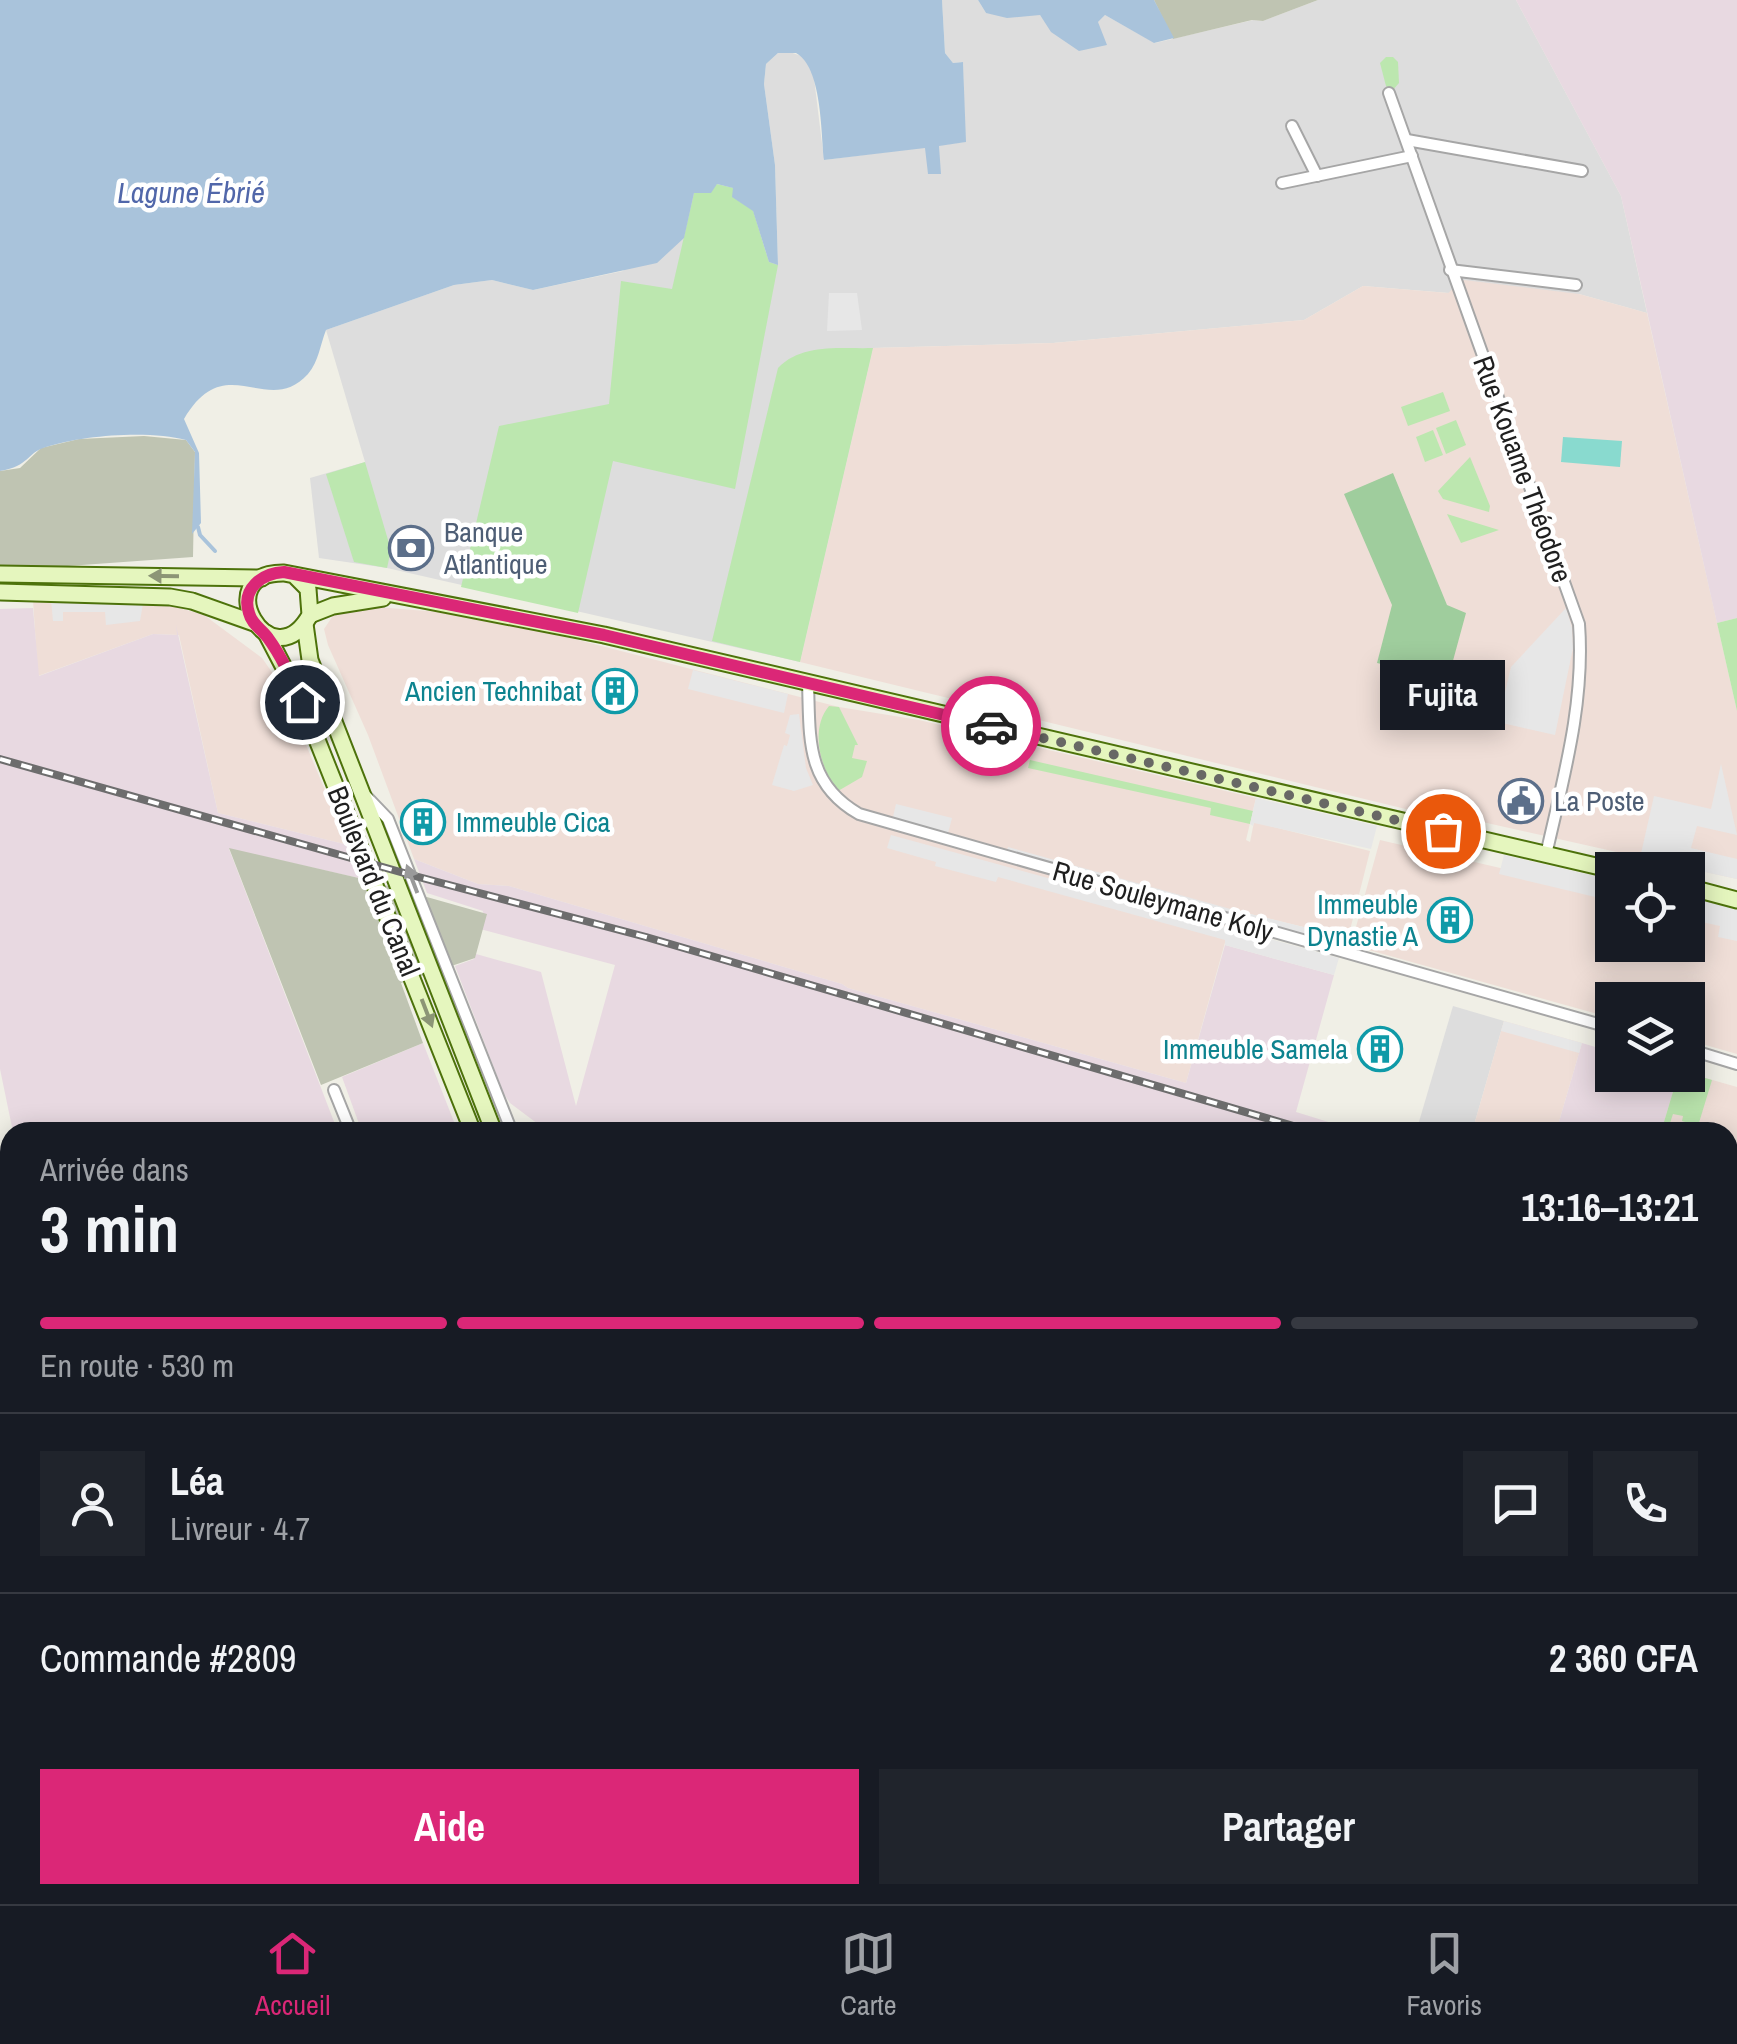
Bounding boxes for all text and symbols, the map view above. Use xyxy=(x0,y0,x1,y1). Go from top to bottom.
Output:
water label: Lagune Ébrié xyxy=(117,172,265,212)
street label: Rue Kouame Théodore xyxy=(1464,351,1582,587)
place label: Banque Atlantique xyxy=(443,513,547,583)
bank icon: Banque Atlantique xyxy=(388,525,434,571)
one-way arrow xyxy=(148,568,180,584)
pin xyxy=(260,660,345,745)
callout: Fujita xyxy=(1380,661,1506,731)
building icon: Ancien Technibat xyxy=(592,668,638,714)
place label: Ancien Technibat xyxy=(404,672,582,710)
text: Fujita xyxy=(1408,673,1477,716)
icon: home xyxy=(275,675,330,730)
courier xyxy=(941,676,1041,776)
icon: car xyxy=(964,699,1019,754)
public building icon: La Poste xyxy=(1498,778,1544,824)
street label: Boulevard du Canal xyxy=(319,780,429,982)
place label: La Poste xyxy=(1554,782,1645,820)
pin xyxy=(1401,789,1486,874)
building icon: Immeuble Cica xyxy=(400,799,446,845)
place label: Immeuble Cica xyxy=(456,803,611,841)
icon: bag xyxy=(1416,804,1471,859)
street label: Rue Souleymane Koly xyxy=(1049,851,1278,951)
map controls xyxy=(1595,852,1705,1092)
button: locate xyxy=(1595,852,1705,962)
one-way arrow xyxy=(404,863,420,893)
place label: Immeuble Dynastie A xyxy=(1307,885,1419,955)
building icon: Immeuble Dynastie A xyxy=(1427,897,1473,943)
button: layers xyxy=(1595,982,1705,1092)
one-way arrow xyxy=(419,998,435,1028)
building icon: Immeuble Samela xyxy=(1357,1026,1403,1072)
place label: Immeuble Samela xyxy=(1163,1030,1348,1068)
text: Arrivée dans xyxy=(40,1148,189,1191)
text: 13:16–13:21 xyxy=(1521,1182,1698,1233)
text: 3 min xyxy=(40,1185,179,1272)
text: En route · 530 m xyxy=(40,1344,234,1387)
button: person xyxy=(40,1451,145,1556)
button: chat xyxy=(1463,1451,1568,1556)
button: phone xyxy=(1593,1451,1698,1556)
text: Léa xyxy=(170,1456,224,1507)
text: Livreur · 4.7 xyxy=(170,1507,310,1550)
text: Commande #2809 xyxy=(40,1633,296,1684)
text: 2 360 CFA xyxy=(1549,1633,1698,1684)
button: Aide xyxy=(40,1769,859,1884)
button: Partager xyxy=(879,1769,1698,1884)
tab: Accueil xyxy=(255,1926,330,2024)
tab: Carte xyxy=(840,1926,896,2024)
tab: Favoris xyxy=(1407,1926,1482,2024)

